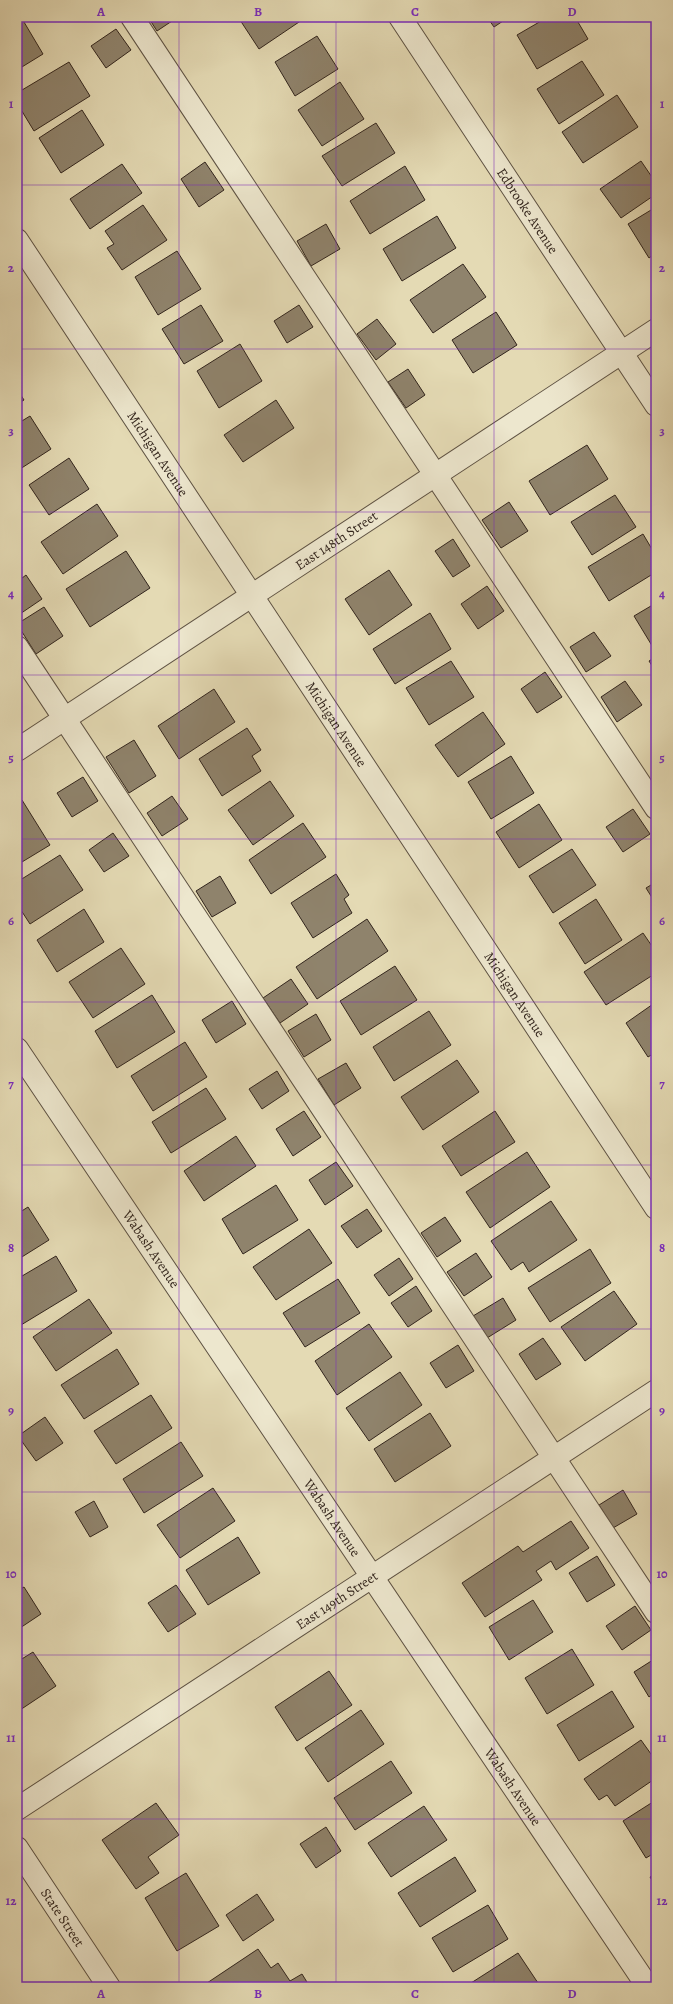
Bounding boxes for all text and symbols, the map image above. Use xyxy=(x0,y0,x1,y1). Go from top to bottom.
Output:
text: A xyxy=(96,3,106,20)
text: B xyxy=(254,3,262,20)
text: C xyxy=(411,3,419,20)
text: D xyxy=(567,3,577,20)
text: 1 xyxy=(9,95,14,112)
text: 1 xyxy=(660,95,665,112)
street label: Edbrooke Avenue xyxy=(492,164,563,258)
text: 2 xyxy=(8,259,15,276)
text: 2 xyxy=(659,259,666,276)
street label: Michigan Avenue xyxy=(123,408,193,500)
text: 3 xyxy=(8,422,14,439)
text: 3 xyxy=(659,422,665,439)
street label: East 148th Street xyxy=(292,506,382,575)
text: 4 xyxy=(8,585,14,602)
text: 4 xyxy=(659,585,665,602)
street label: Michigan Avenue xyxy=(301,678,371,771)
text: 5 xyxy=(8,749,14,766)
text: 5 xyxy=(659,749,665,766)
text: 6 xyxy=(8,912,14,929)
text: 6 xyxy=(659,912,665,929)
street label: Michigan Avenue xyxy=(480,948,550,1041)
text: 7 xyxy=(8,1075,14,1092)
text: 7 xyxy=(659,1075,665,1092)
street label: Wabash Avenue xyxy=(118,1206,184,1292)
text: 8 xyxy=(8,1239,14,1256)
text: 8 xyxy=(659,1239,665,1256)
text: 9 xyxy=(8,1402,14,1419)
text: 9 xyxy=(659,1402,665,1419)
street label: Wabash Avenue xyxy=(298,1475,365,1561)
text: 10 xyxy=(5,1565,17,1582)
text: 10 xyxy=(656,1565,668,1582)
street label: East 149th Street xyxy=(292,1566,382,1634)
text: 11 xyxy=(6,1729,16,1746)
text: 11 xyxy=(657,1729,667,1746)
street label: Wabash Avenue xyxy=(479,1744,546,1829)
street label: State Street xyxy=(36,1884,89,1951)
text: 12 xyxy=(6,1892,17,1909)
text: 12 xyxy=(657,1892,668,1909)
text: A xyxy=(96,1985,106,2002)
text: B xyxy=(254,1985,262,2002)
text: C xyxy=(411,1985,419,2002)
text: D xyxy=(567,1985,577,2002)

